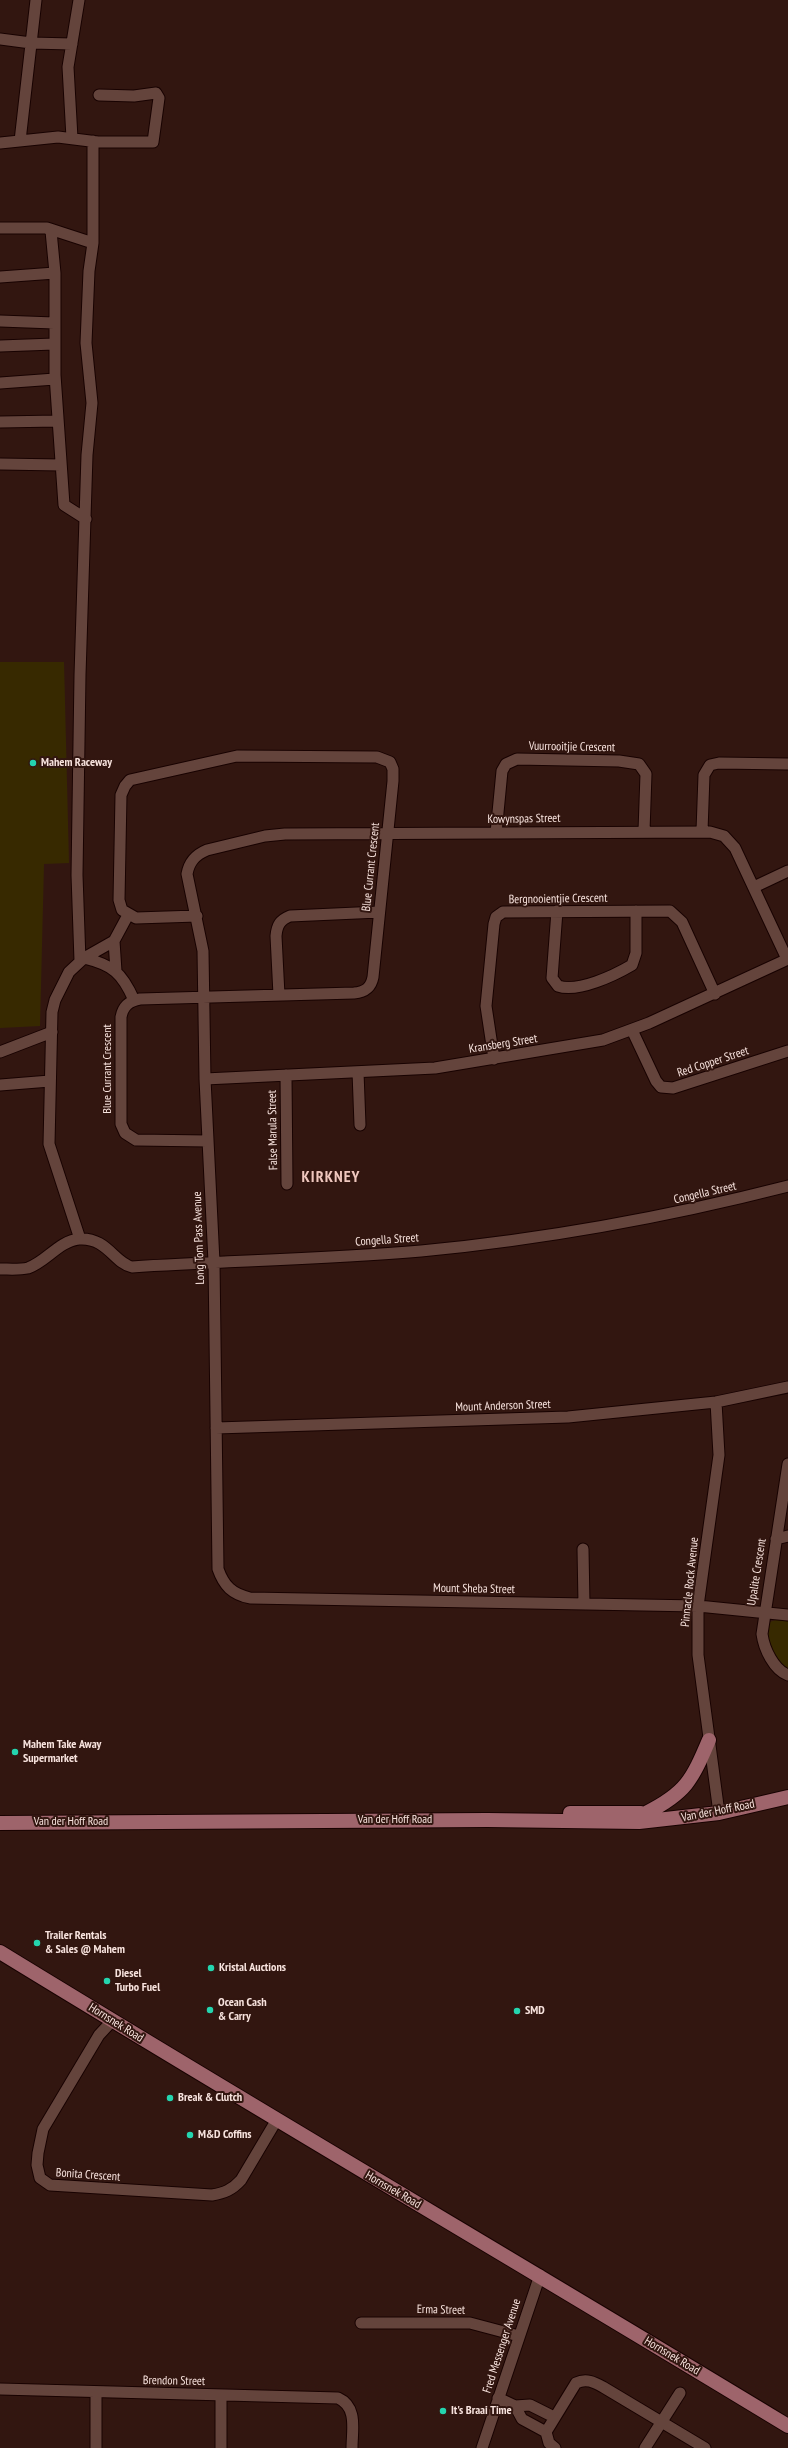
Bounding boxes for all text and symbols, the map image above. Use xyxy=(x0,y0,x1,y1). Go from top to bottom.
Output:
street label: Vuurrooitjie Crescent xyxy=(529,739,615,755)
place label: Mahem Raceway xyxy=(41,756,112,770)
marker: Mahem Raceway xyxy=(28,758,38,768)
street label: Kowynspas Street xyxy=(487,811,561,827)
street label: Blue Currant Crescent xyxy=(359,822,383,912)
street label: Bergnooientjie Crescent xyxy=(509,891,607,907)
street label: Blue Currant Crescent xyxy=(101,1024,115,1114)
street label: Kransberg Street xyxy=(468,1031,538,1057)
street label: Red Copper Street xyxy=(675,1044,751,1080)
street label: False Marula Street xyxy=(265,1090,281,1170)
district label: KIRKNEY xyxy=(302,1167,360,1187)
street label: Congella Street xyxy=(672,1179,738,1207)
street label: Long Tom Pass Avenue xyxy=(190,1191,208,1285)
street label: Congella Street xyxy=(355,1231,419,1249)
street label: Mount Anderson Street xyxy=(455,1397,551,1415)
street label: Pinnacle Rock Avenue xyxy=(678,1536,702,1628)
street label: Upalite Crescent xyxy=(745,1537,769,1607)
street label: Mount Sheba Street xyxy=(433,1581,515,1597)
place label: Mahem Take Away Supermarket xyxy=(23,1738,101,1766)
marker: Mahem Take Away Supermarket xyxy=(10,1747,20,1757)
street label: Van der Hoff Road xyxy=(680,1797,756,1825)
street label: Van der Hoff Road xyxy=(358,1813,432,1827)
street label: Van der Hoff Road xyxy=(34,1815,108,1829)
place label: Trailer Rentals & Sales @ Mahem xyxy=(45,1929,125,1957)
marker: Trailer Rentals & Sales @ Mahem xyxy=(32,1938,42,1948)
place label: Kristal Auctions xyxy=(219,1961,286,1975)
marker: Kristal Auctions xyxy=(206,1963,216,1973)
place label: Diesel Turbo Fuel xyxy=(115,1967,160,1995)
marker: Diesel Turbo Fuel xyxy=(102,1976,112,1986)
place label: Ocean Cash & Carry xyxy=(218,1996,267,2024)
street label: Hornsnek Road xyxy=(86,2000,146,2046)
place label: SMD xyxy=(525,2004,545,2018)
marker: Ocean Cash & Carry xyxy=(205,2005,215,2015)
marker: SMD xyxy=(512,2006,522,2016)
place label: Break & Clutch xyxy=(178,2091,242,2105)
marker: Break & Clutch xyxy=(165,2093,175,2103)
place label: M&D Coffins xyxy=(198,2128,252,2142)
marker: M&D Coffins xyxy=(185,2130,195,2140)
street label: Bonita Crescent xyxy=(55,2166,121,2184)
street label: Hornsnek Road xyxy=(362,2168,424,2212)
street label: Fred Messenger Avenue xyxy=(480,2297,524,2395)
street label: Erma Street xyxy=(417,2302,465,2318)
street label: Hornsnek Road xyxy=(642,2334,702,2378)
street label: Brendon Street xyxy=(143,2373,205,2389)
place label: It's Braai Time xyxy=(451,2404,512,2418)
marker: It's Braai Time xyxy=(438,2406,448,2416)

